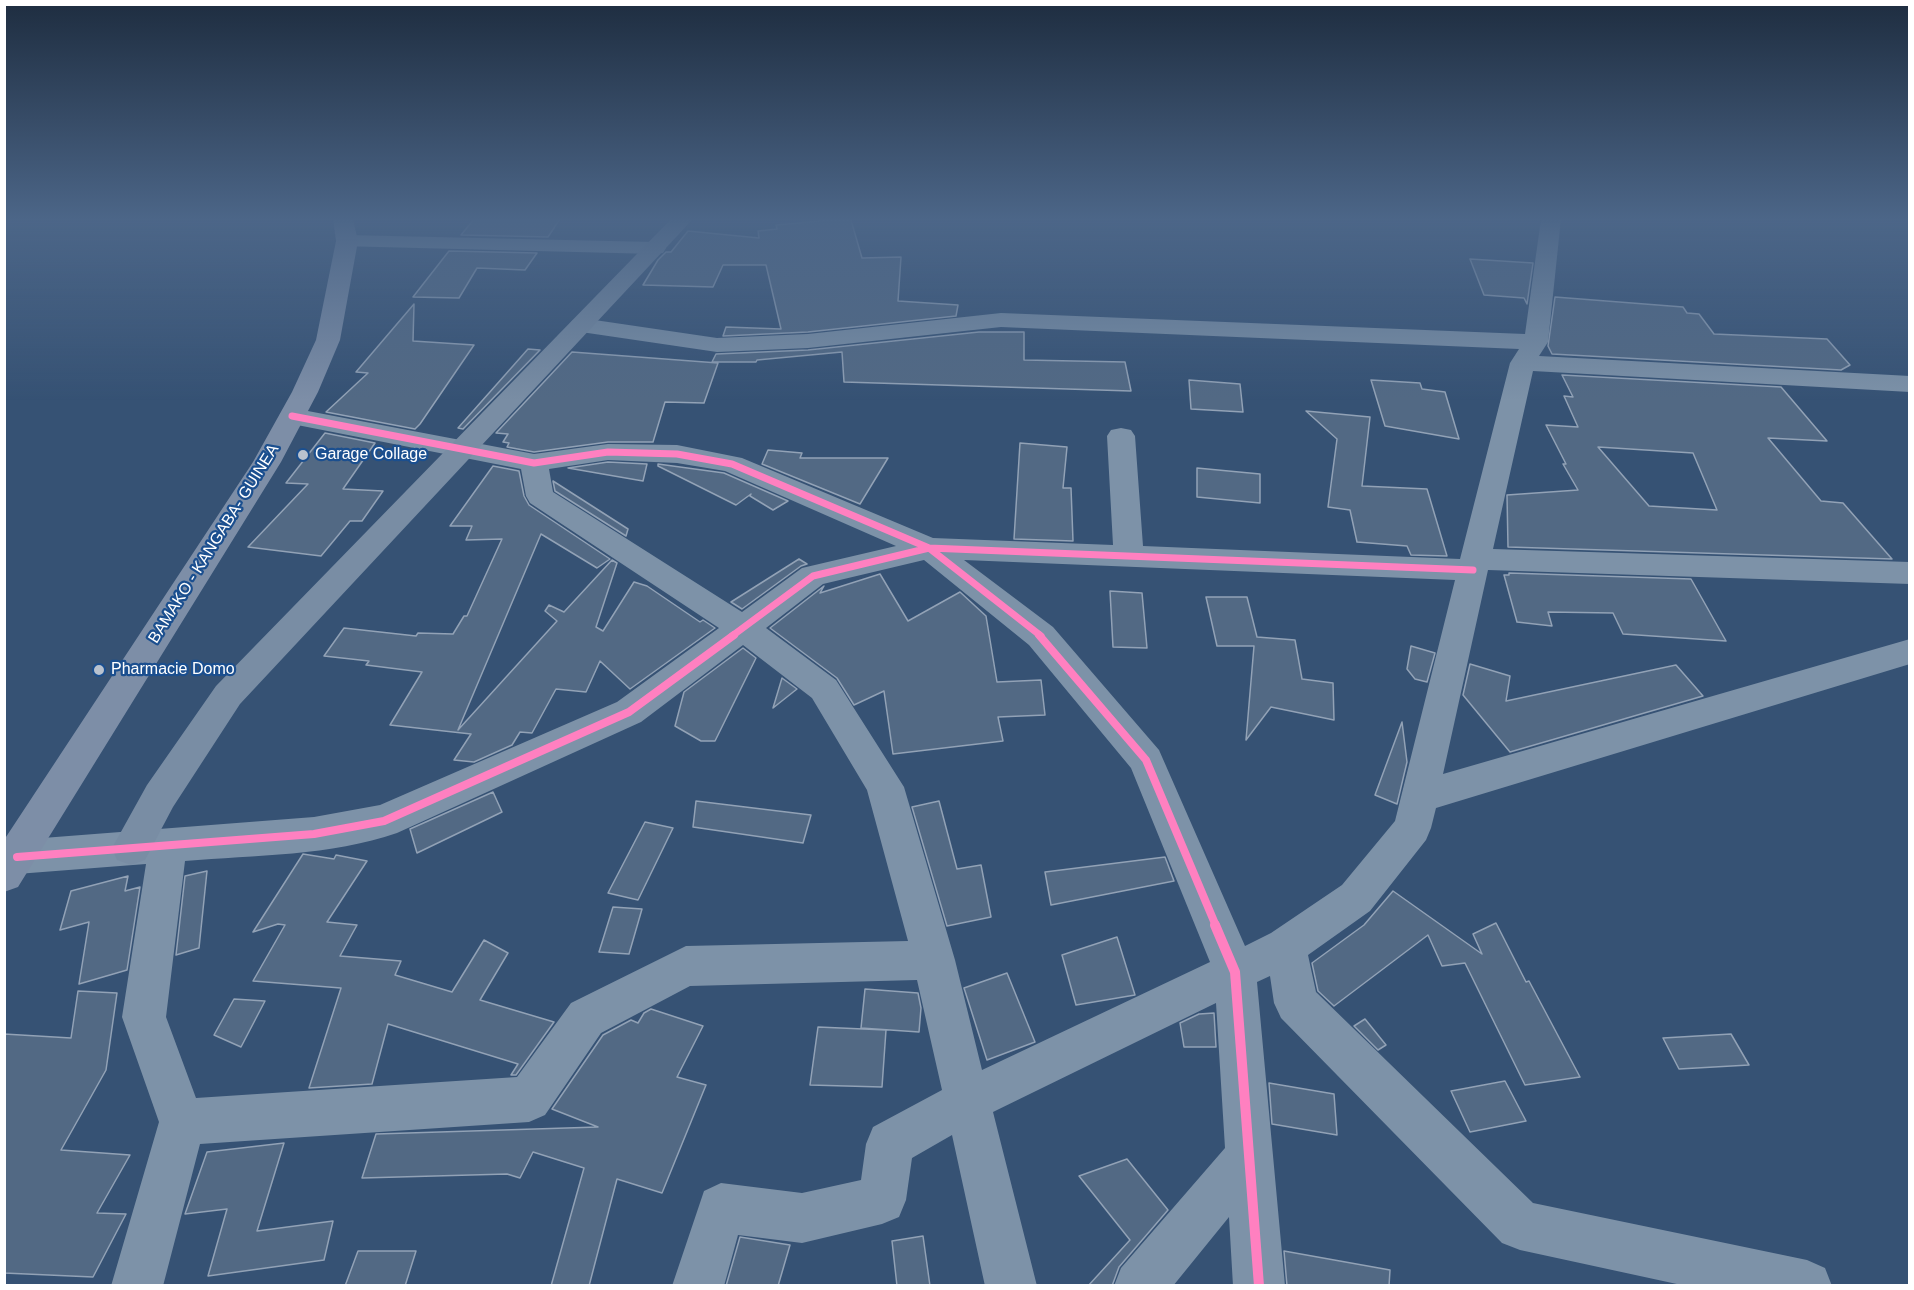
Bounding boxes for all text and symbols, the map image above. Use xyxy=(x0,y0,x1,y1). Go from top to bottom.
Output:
street label: BAMAKO - KANGABA- GUINEA xyxy=(145,441,283,647)
place label: Garage Collage xyxy=(315,445,427,465)
marker: Garage Collage xyxy=(296,448,310,462)
place label: Pharmacie Domo xyxy=(111,660,235,680)
marker: Pharmacie Domo xyxy=(92,663,106,677)

